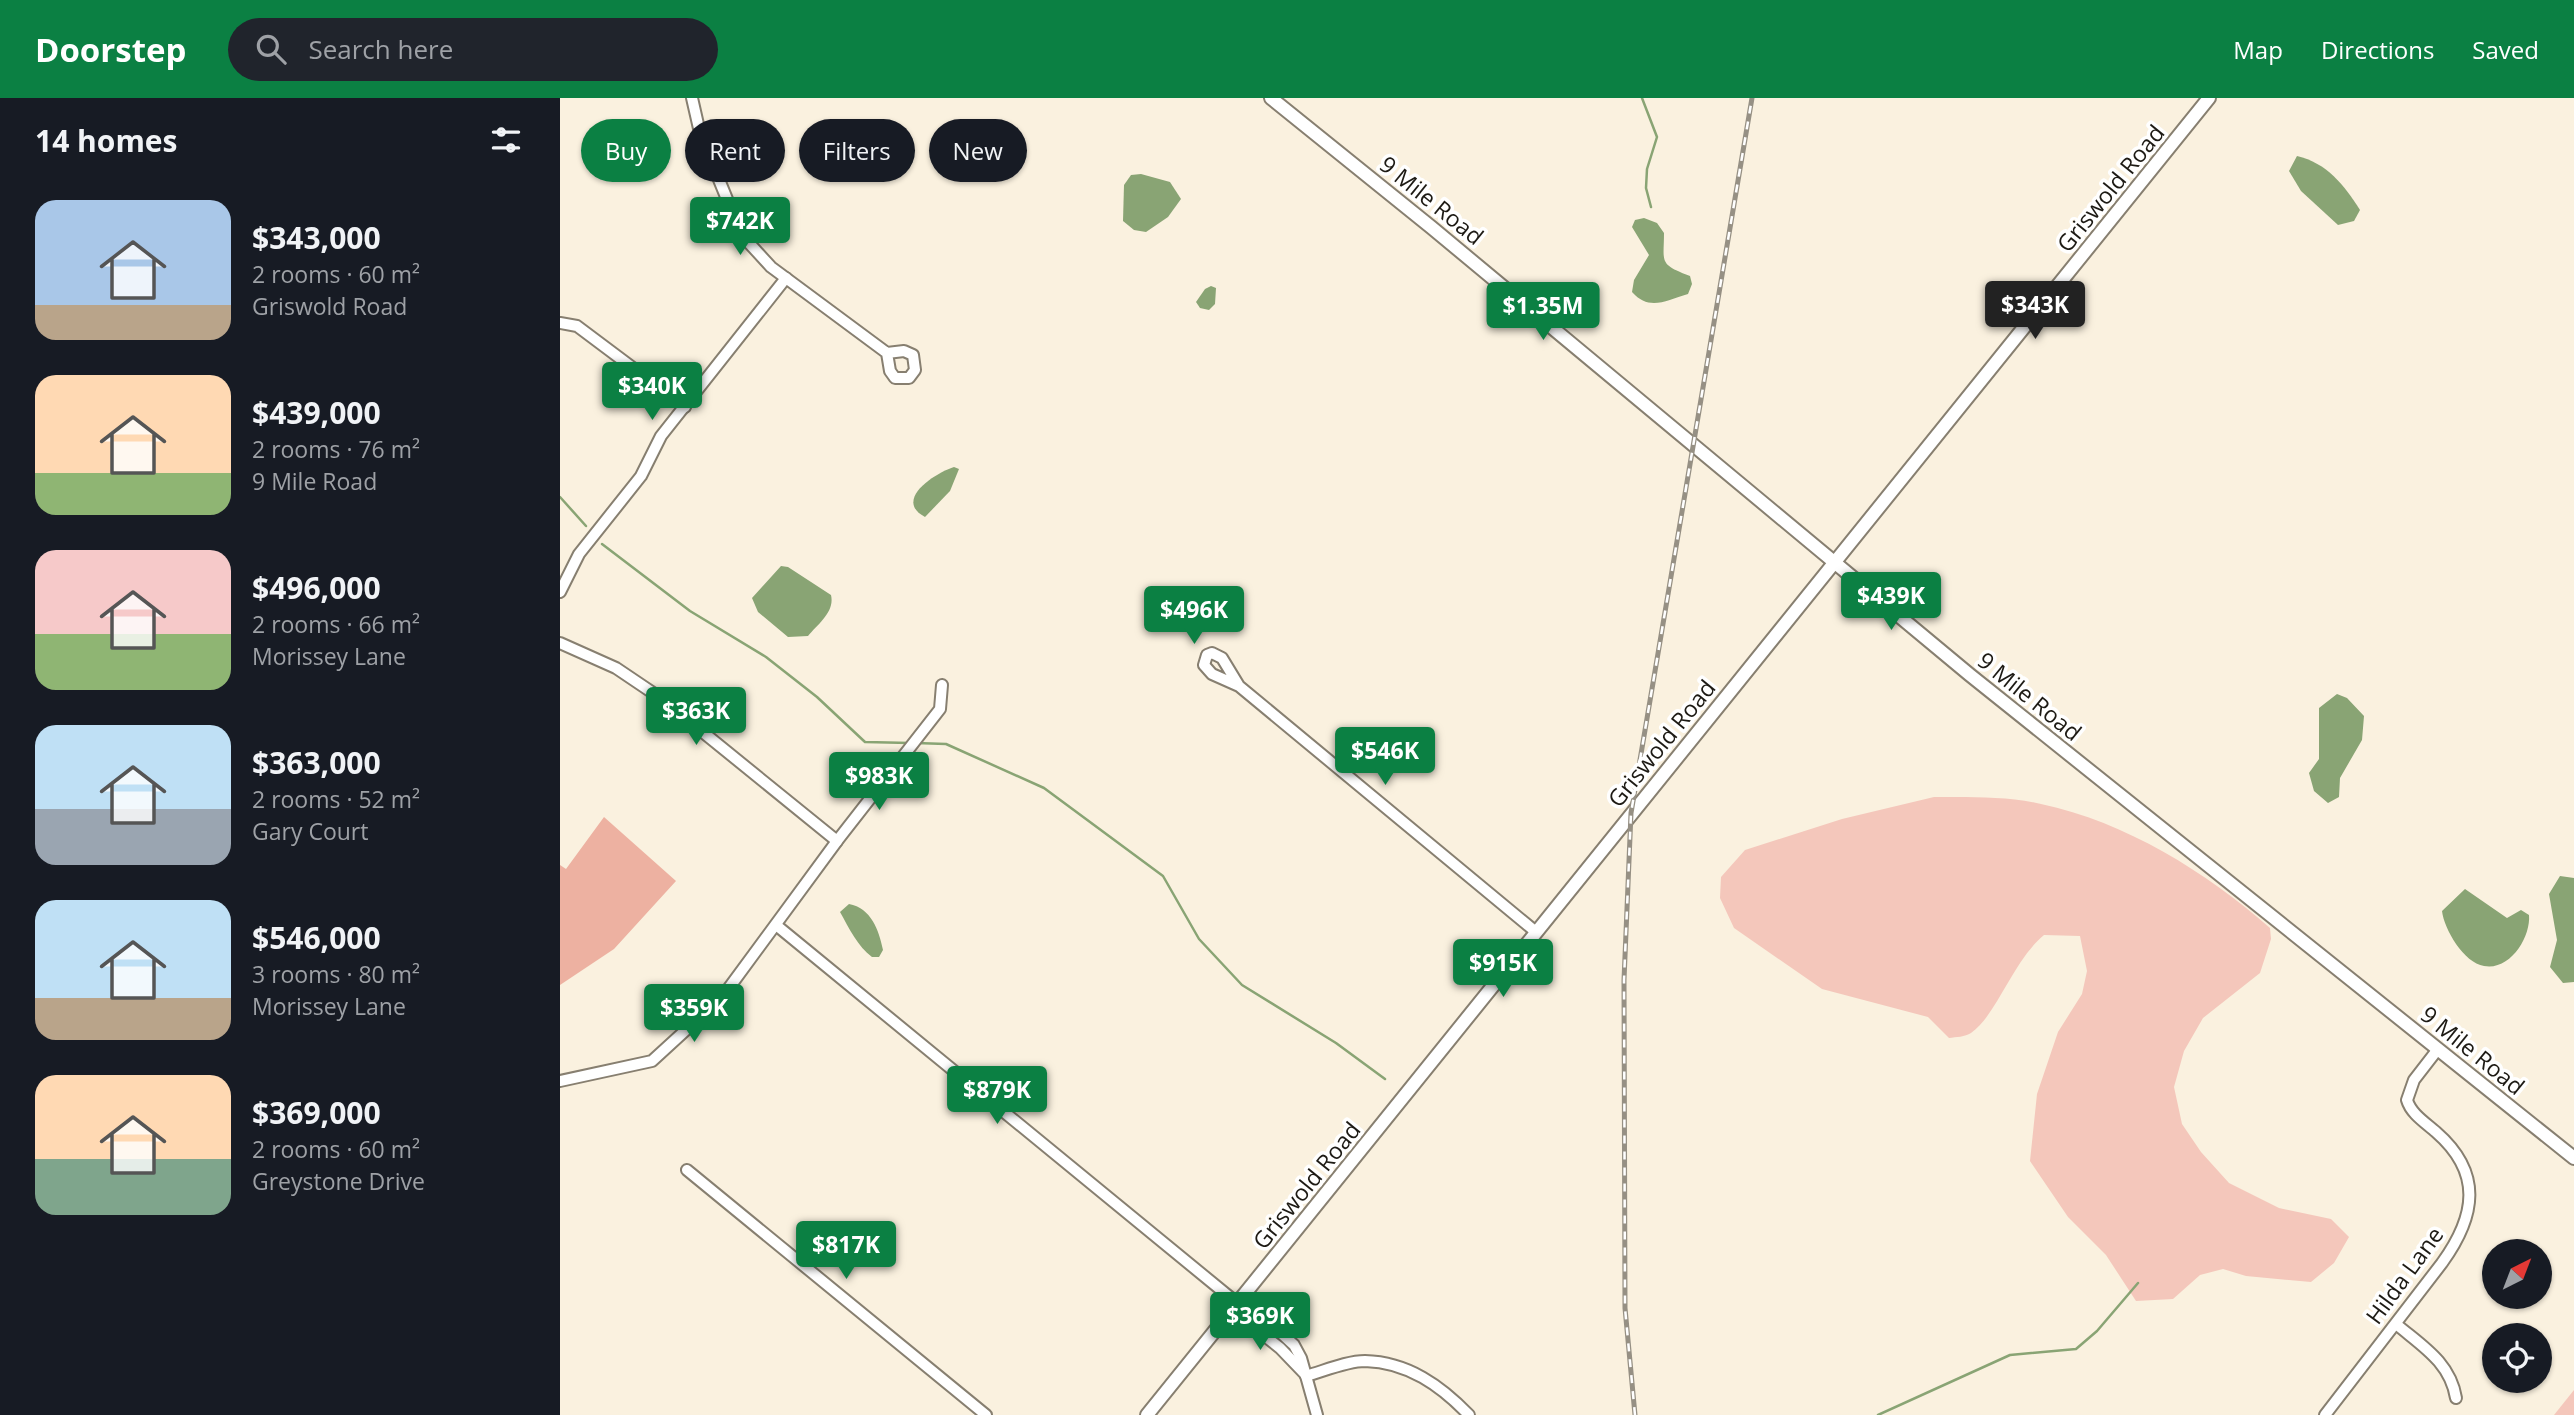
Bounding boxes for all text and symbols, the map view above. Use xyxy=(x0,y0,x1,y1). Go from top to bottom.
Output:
search box xyxy=(228,18,718,81)
text: Doorstep xyxy=(35,27,186,72)
icon: search xyxy=(252,30,290,68)
text: Search here xyxy=(308,31,453,67)
text: Map xyxy=(2233,33,2283,66)
text: Directions xyxy=(2321,33,2434,66)
text: Saved xyxy=(2472,33,2539,66)
street label: Griswold Road xyxy=(2049,118,2171,258)
chip: Buy xyxy=(581,119,671,182)
chip: Rent xyxy=(685,119,785,182)
chip: Filters xyxy=(799,119,915,182)
chip: New xyxy=(929,119,1027,182)
text: 14 homes xyxy=(35,120,178,161)
icon: filters xyxy=(487,121,525,159)
street label: 9 Mile Road xyxy=(1373,148,1491,252)
pin: $742K xyxy=(691,198,789,257)
text: $742K xyxy=(706,204,774,236)
text: $343,000 xyxy=(252,217,381,258)
icon: home xyxy=(91,228,175,312)
text: 2 rooms · 60 m² xyxy=(252,258,420,290)
pin: $1.35M xyxy=(1486,282,1600,342)
pin: $343K xyxy=(1986,282,2084,341)
text: $343K xyxy=(2001,288,2069,320)
text: $1.35M xyxy=(1503,289,1583,321)
text: Griswold Road xyxy=(252,290,407,322)
pin: $340K xyxy=(603,362,701,422)
text: $340K xyxy=(618,369,686,401)
text: $439,000 xyxy=(252,392,381,433)
icon: home xyxy=(91,403,175,487)
text: 2 rooms · 76 m² xyxy=(252,433,420,465)
text: 9 Mile Road xyxy=(252,465,377,497)
text: $496,000 xyxy=(252,567,381,608)
pin: $439K xyxy=(1842,573,1940,632)
icon: home xyxy=(91,578,175,662)
text: $439K xyxy=(1857,579,1925,611)
pin: $496K xyxy=(1145,587,1243,646)
text: $496K xyxy=(1160,593,1228,625)
text: 2 rooms · 66 m² xyxy=(252,608,420,640)
text: Morissey Lane xyxy=(252,640,406,672)
street label: 9 Mile Road xyxy=(1971,644,2089,748)
street label: Griswold Road xyxy=(1600,673,1722,813)
pin: $363K xyxy=(647,688,745,747)
text: $363K xyxy=(662,694,730,726)
pin: $546K xyxy=(1336,728,1434,787)
text: $546K xyxy=(1351,734,1419,766)
text: $363,000 xyxy=(252,742,381,783)
pin: $983K xyxy=(830,752,928,812)
icon: home xyxy=(91,753,175,837)
text: $983K xyxy=(845,759,913,791)
text: 2 rooms · 52 m² xyxy=(252,783,420,815)
text: Gary Court xyxy=(252,815,368,847)
text: $546,000 xyxy=(252,917,381,958)
icon: home xyxy=(91,928,175,1012)
pin: $915K xyxy=(1454,940,1552,999)
text: $915K xyxy=(1469,946,1537,978)
text: 3 rooms · 80 m² xyxy=(252,958,420,990)
pin: $359K xyxy=(645,984,743,1044)
text: Morissey Lane xyxy=(252,990,406,1022)
text: $359K xyxy=(660,991,728,1023)
street label: 9 Mile Road xyxy=(2414,998,2532,1102)
pin: $879K xyxy=(948,1066,1046,1126)
text: $879K xyxy=(963,1073,1031,1105)
text: $369,000 xyxy=(252,1092,381,1133)
icon: home xyxy=(91,1103,175,1187)
street label: Griswold Road xyxy=(1245,1115,1367,1255)
text: 2 rooms · 60 m² xyxy=(252,1133,420,1165)
text: Greystone Drive xyxy=(252,1165,425,1197)
street label: Hilda Lane xyxy=(2358,1220,2450,1330)
pin: $817K xyxy=(797,1222,895,1281)
text: $817K xyxy=(812,1228,880,1260)
north arrow xyxy=(2482,1239,2552,1309)
map controls xyxy=(2482,1239,2552,1393)
pin: $369K xyxy=(1211,1292,1309,1352)
text: $369K xyxy=(1226,1299,1294,1331)
button: locate xyxy=(2482,1323,2552,1393)

